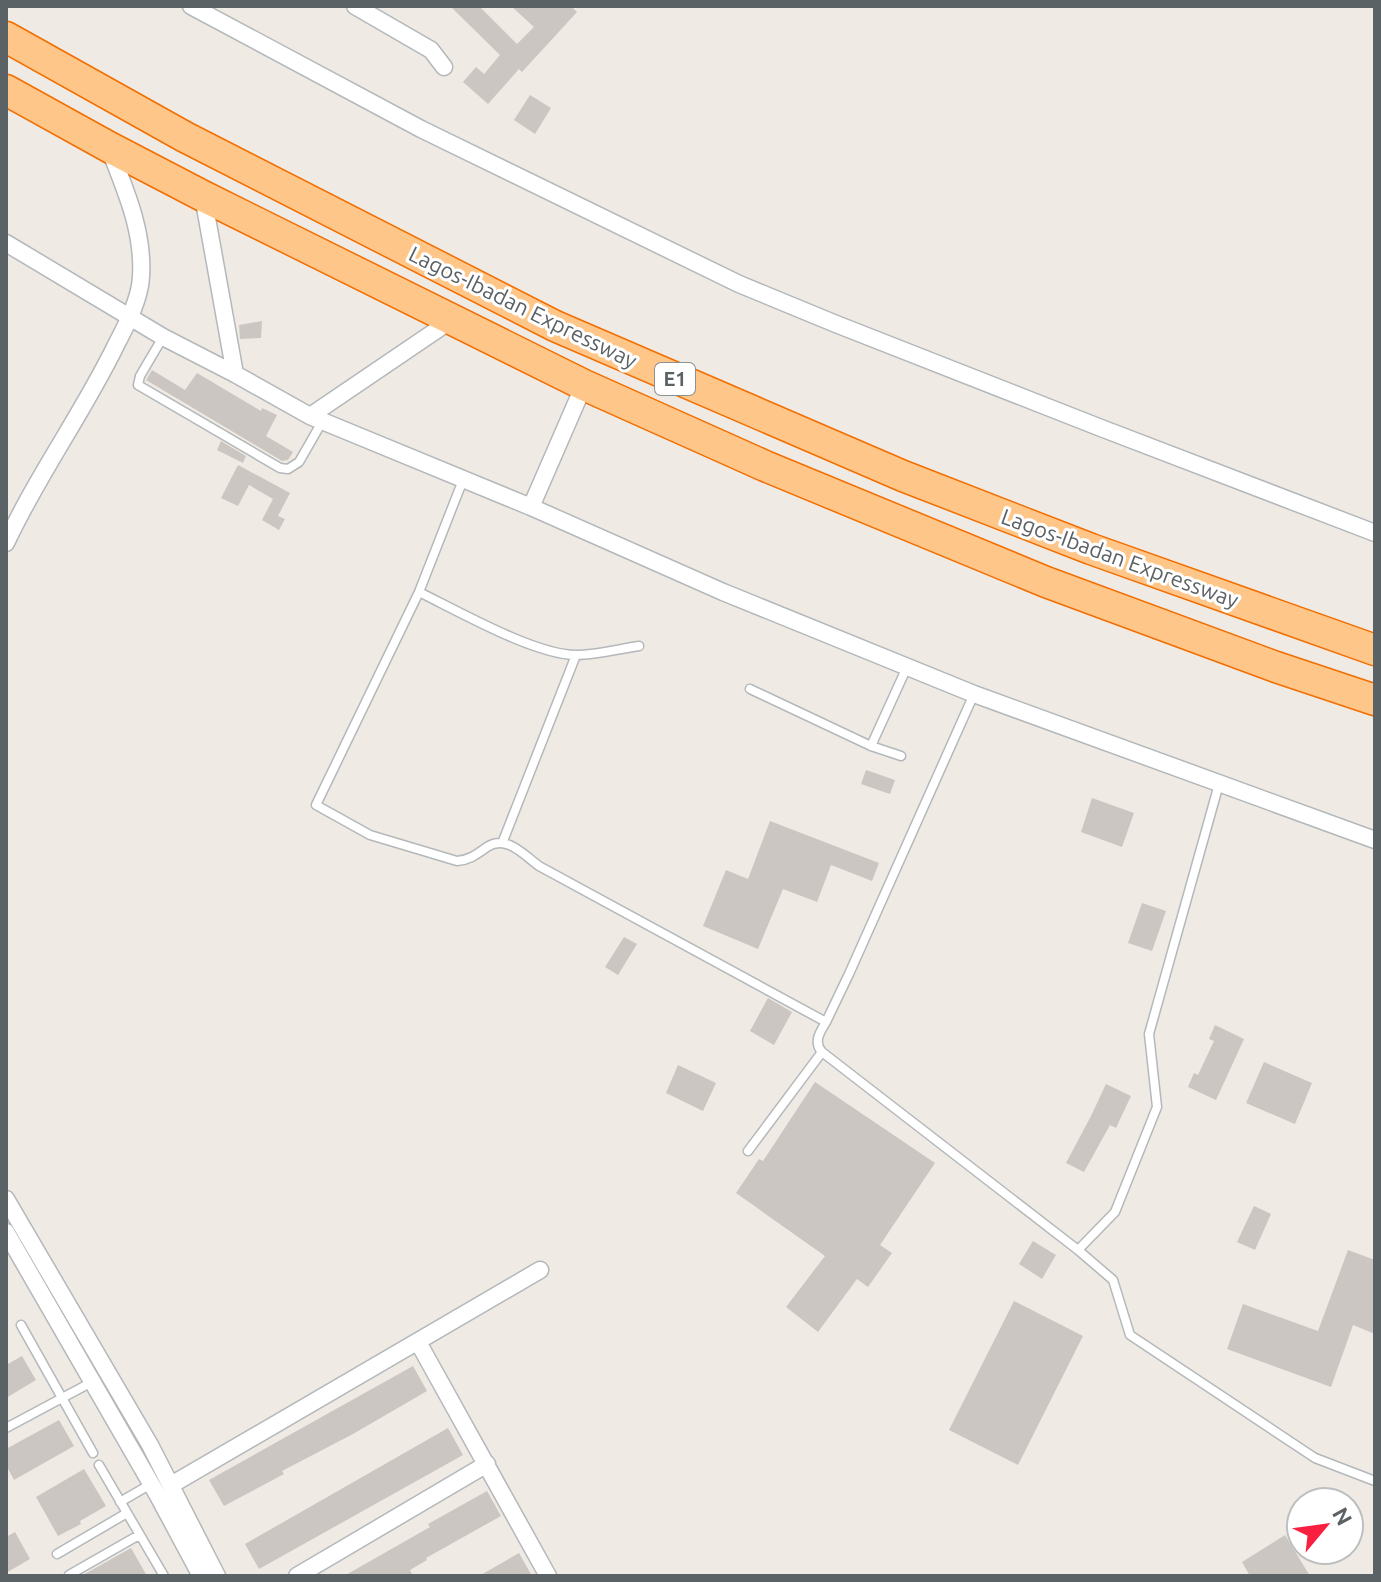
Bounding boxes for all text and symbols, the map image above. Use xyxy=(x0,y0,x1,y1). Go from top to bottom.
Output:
street label: Lagos-Ibadan Expressway xyxy=(405,240,642,373)
road number: E1 xyxy=(655,363,695,395)
street label: Lagos-Ibadan Expressway xyxy=(998,503,1243,612)
north arrow xyxy=(1285,1486,1365,1566)
text: N xyxy=(1328,1503,1358,1529)

